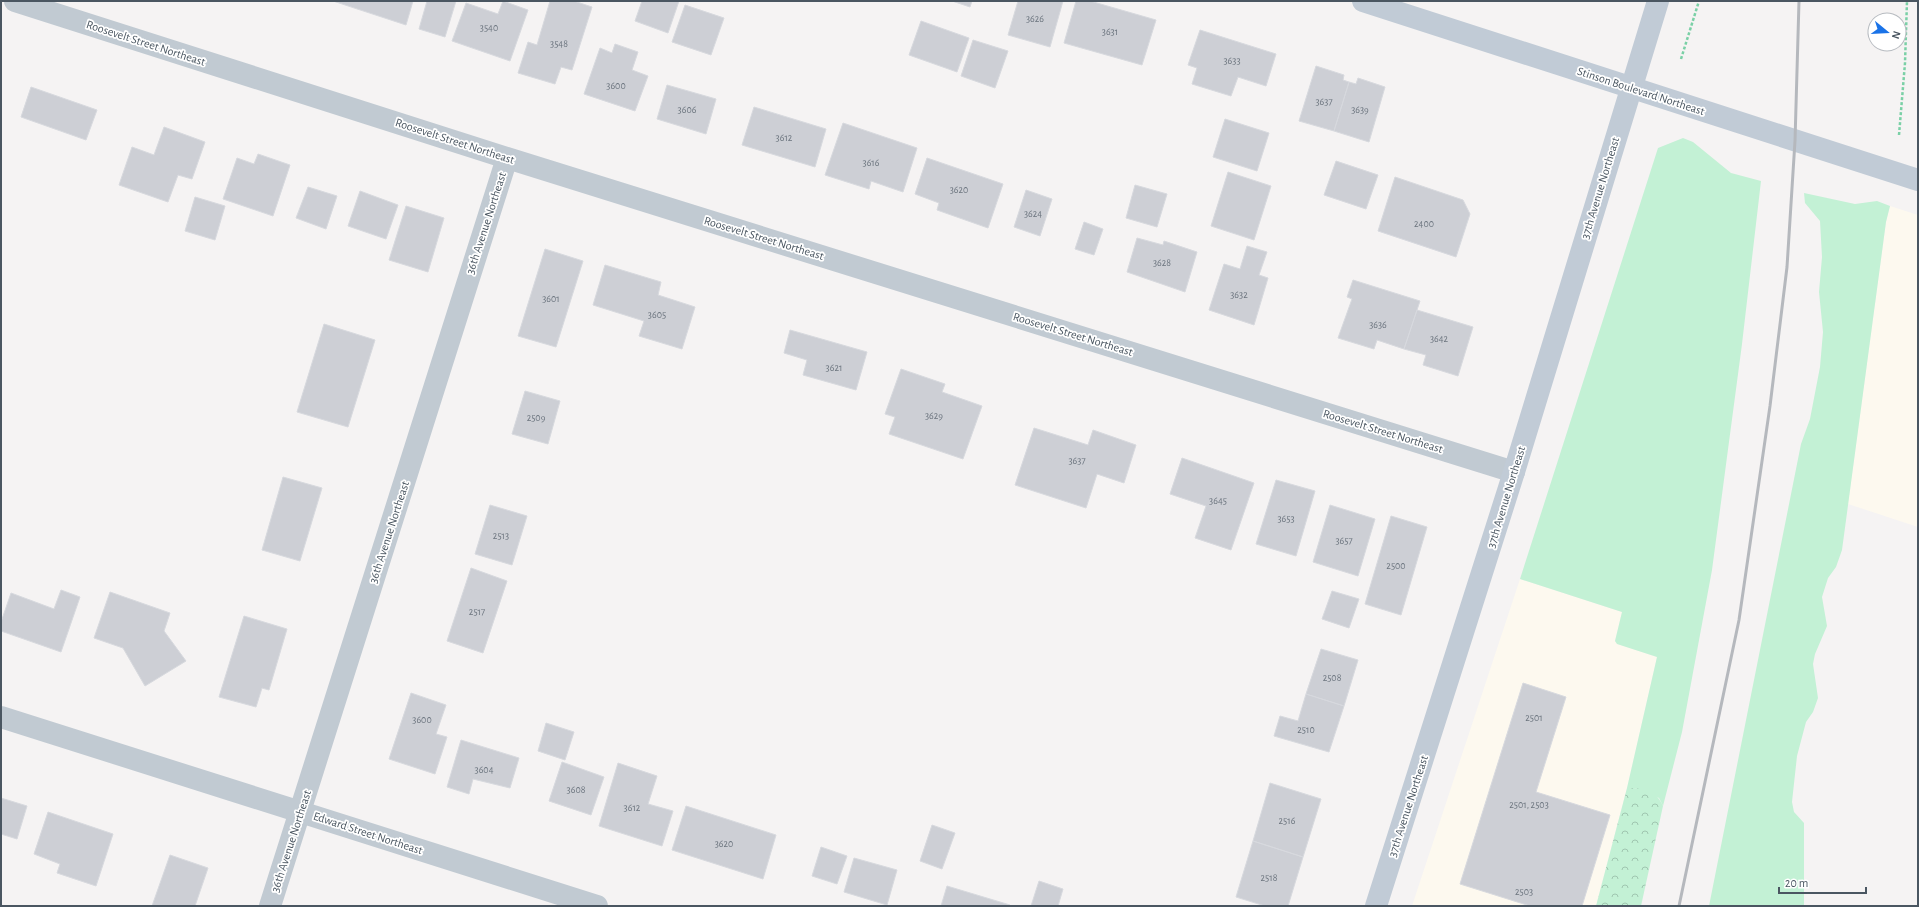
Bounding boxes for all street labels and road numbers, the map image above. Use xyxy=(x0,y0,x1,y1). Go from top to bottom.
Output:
street label: Roosevelt Street Northeast xyxy=(85,18,207,68)
street label: Stinson Boulevard Northeast xyxy=(1576,65,1706,117)
street label: Roosevelt Street Northeast xyxy=(394,116,516,166)
street label: 37th Avenue Northeast xyxy=(1579,135,1621,240)
street label: 36th Avenue Northeast xyxy=(464,170,508,276)
street label: Roosevelt Street Northeast xyxy=(703,214,825,262)
street label: Roosevelt Street Northeast xyxy=(1012,310,1134,358)
street label: Roosevelt Street Northeast xyxy=(1322,407,1444,455)
street label: 37th Avenue Northeast xyxy=(1485,444,1527,549)
street label: 36th Avenue Northeast xyxy=(367,479,411,585)
street label: 37th Avenue Northeast xyxy=(1386,754,1430,858)
street label: 36th Avenue Northeast xyxy=(269,788,313,894)
street label: Edward Street Northeast xyxy=(312,810,424,856)

